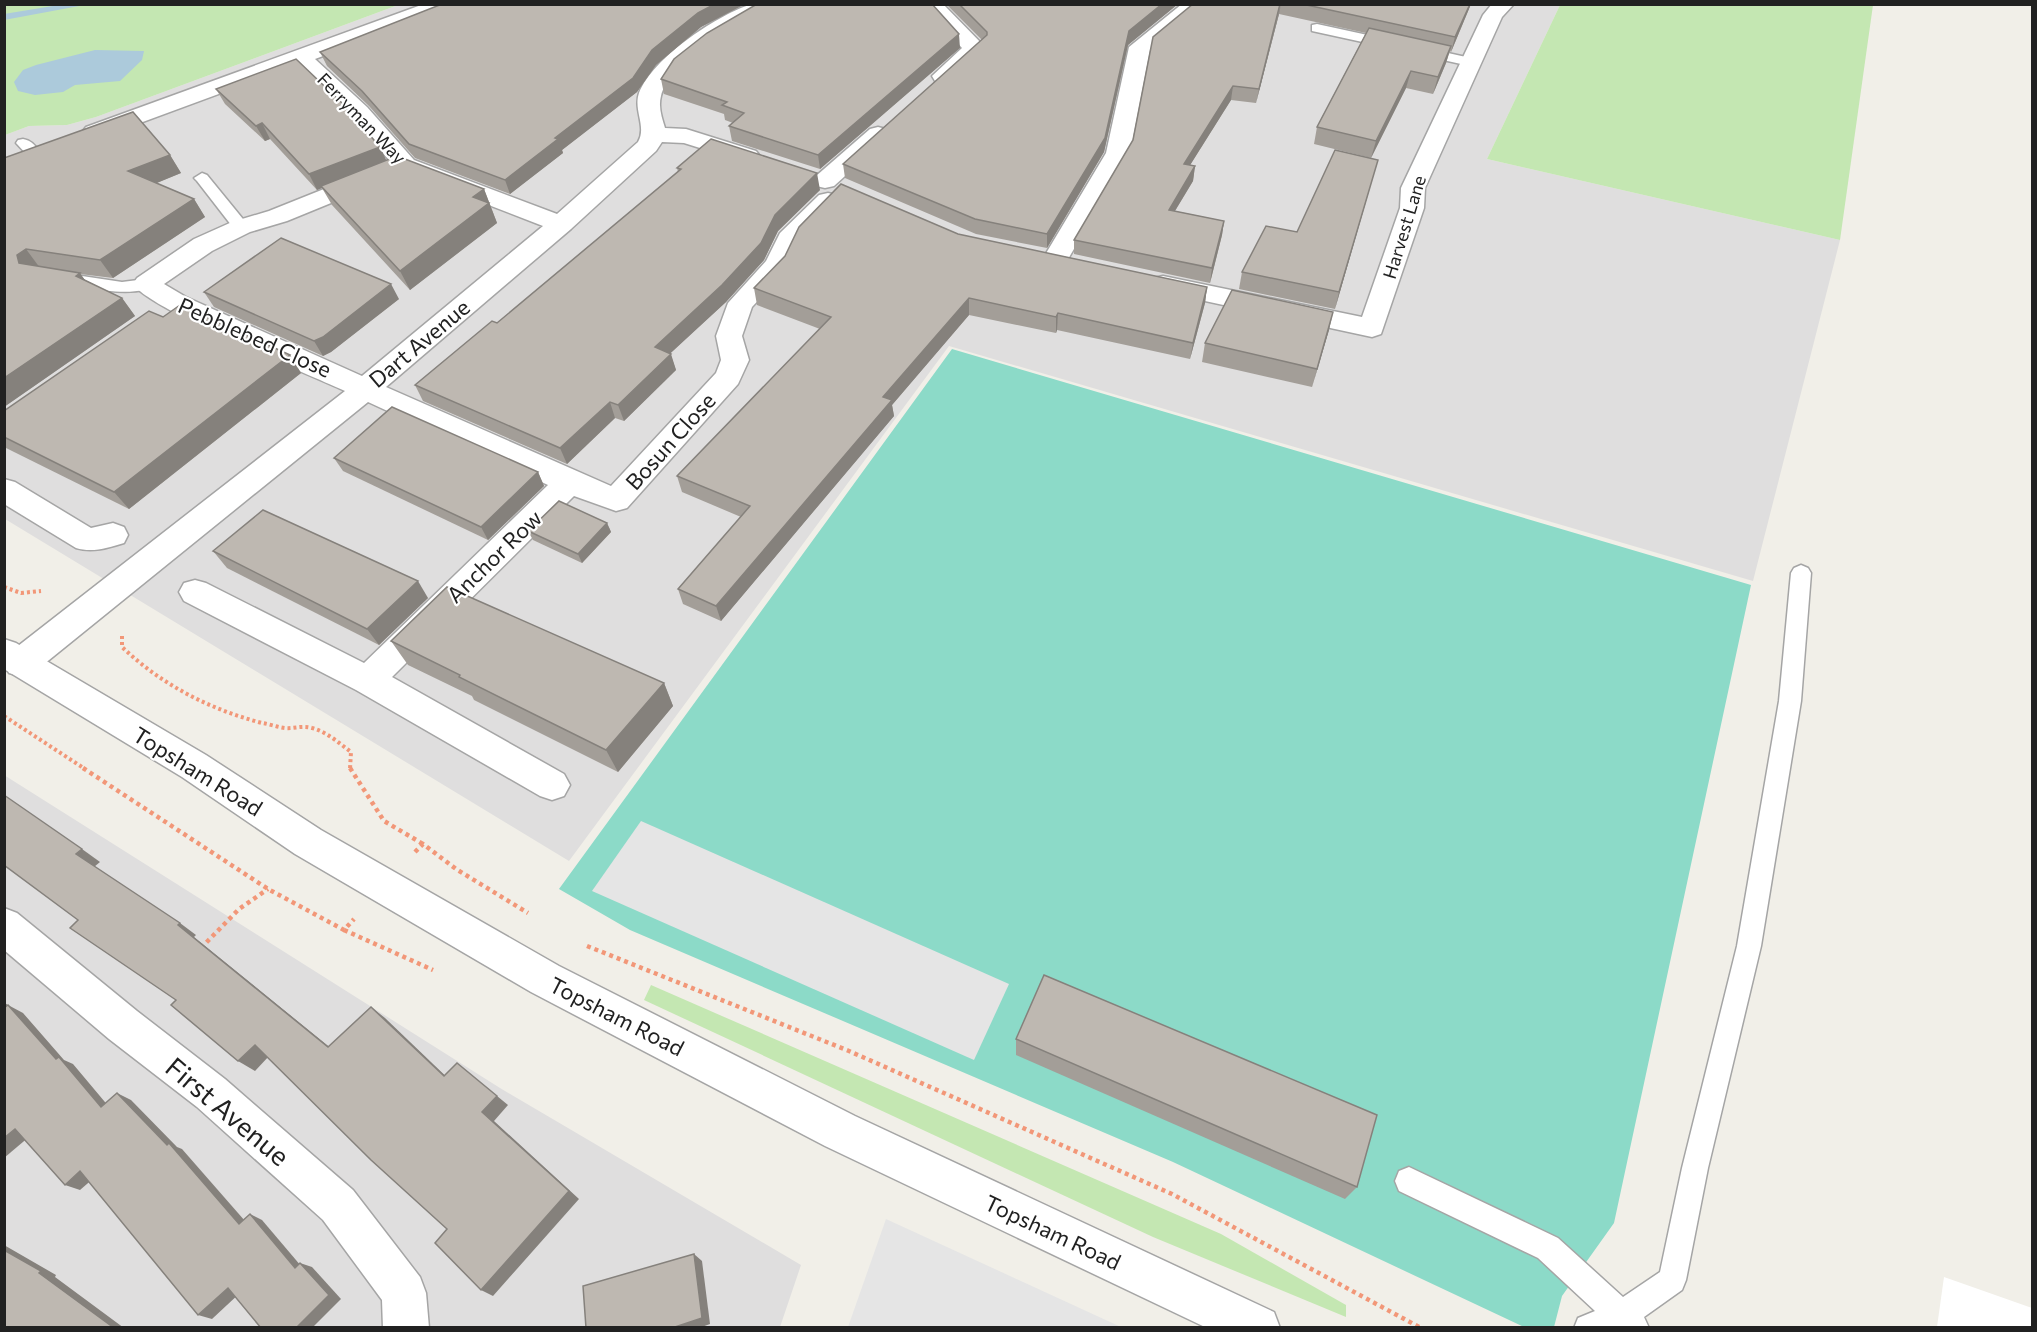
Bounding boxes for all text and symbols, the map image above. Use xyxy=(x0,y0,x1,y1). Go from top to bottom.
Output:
street label: Ferryman Way xyxy=(313,68,411,168)
street label: Harvest Lane xyxy=(1378,173,1430,281)
street label: Pebblebed Close xyxy=(174,291,336,383)
street label: Dart Avenue xyxy=(363,293,475,393)
street label: Bosun Close xyxy=(619,387,721,495)
street label: Anchor Row xyxy=(441,504,547,608)
street label: Topsham Road xyxy=(128,721,268,821)
street label: Topsham Road xyxy=(545,971,689,1061)
street label: First Avenue xyxy=(159,1050,297,1172)
street label: Topsham Road xyxy=(981,1189,1125,1275)

